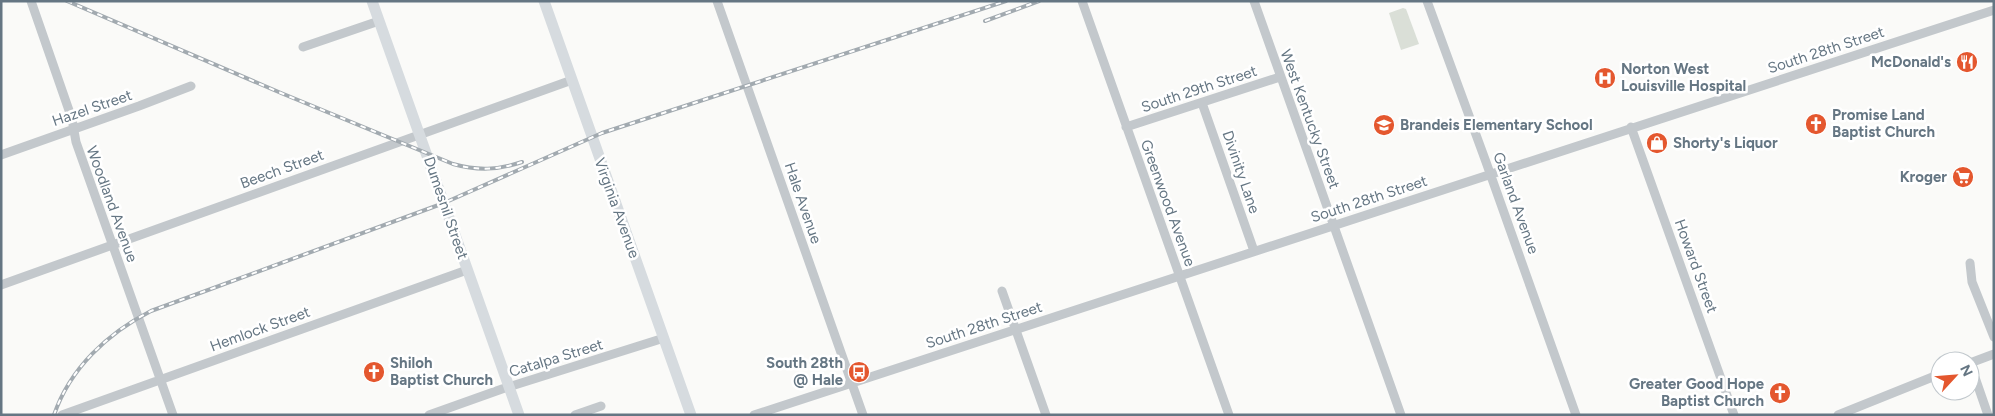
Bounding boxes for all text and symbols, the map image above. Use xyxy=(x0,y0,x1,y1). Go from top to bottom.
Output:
street label: South 28th Street xyxy=(1766,23,1887,77)
street label: West Kentucky Street xyxy=(1276,47,1344,191)
restaurant icon: McDonald's xyxy=(1955,50,1979,74)
place label: McDonald's xyxy=(1871,53,1951,71)
place label: Norton West Louisville Hospital xyxy=(1621,60,1746,95)
street label: South 29th Street xyxy=(1139,62,1259,116)
hospital icon: Norton West Louisville Hospital xyxy=(1593,66,1617,90)
street label: Hazel Street xyxy=(50,86,135,130)
place label: Promise Land Baptist Church xyxy=(1832,106,1935,141)
church icon: Promise Land Baptist Church xyxy=(1804,112,1828,136)
school or university icon: Brandeis Elementary School xyxy=(1372,113,1396,137)
place label: Brandeis Elementary School xyxy=(1400,116,1593,134)
street label: Divinity Lane xyxy=(1218,128,1264,216)
shop icon: Shorty's Liquor xyxy=(1645,131,1669,155)
place label: Shorty's Liquor xyxy=(1673,134,1778,152)
street label: Greenwood Avenue xyxy=(1137,137,1199,269)
street label: Woodland Avenue xyxy=(83,143,141,265)
street label: Beech Street xyxy=(238,145,327,192)
street label: Garland Avenue xyxy=(1489,150,1543,256)
street label: Dumesnil Street xyxy=(420,154,472,262)
street label: Virginia Avenue xyxy=(591,156,643,260)
street label: Hale Avenue xyxy=(781,160,825,246)
supermarket icon: Kroger xyxy=(1951,165,1975,189)
place label: Kroger xyxy=(1900,168,1947,186)
street label: South 28th Street xyxy=(1309,172,1430,226)
street label: Howard Street xyxy=(1671,217,1721,316)
street label: South 28th Street xyxy=(924,298,1045,352)
street label: Hemlock Street xyxy=(207,302,313,355)
street label: Catalpa Street xyxy=(507,335,605,381)
north arrow xyxy=(1930,351,1980,401)
place label: Shiloh Baptist Church xyxy=(390,354,493,389)
place label: South 28th @ Hale xyxy=(766,354,844,389)
church icon: Shiloh Baptist Church xyxy=(362,360,386,384)
bus stop icon: South 28th @ Hale xyxy=(847,360,871,384)
text: N xyxy=(1956,362,1976,379)
place label: Greater Good Hope Baptist Church xyxy=(1629,375,1765,410)
church icon: Greater Good Hope Baptist Church xyxy=(1768,381,1792,405)

